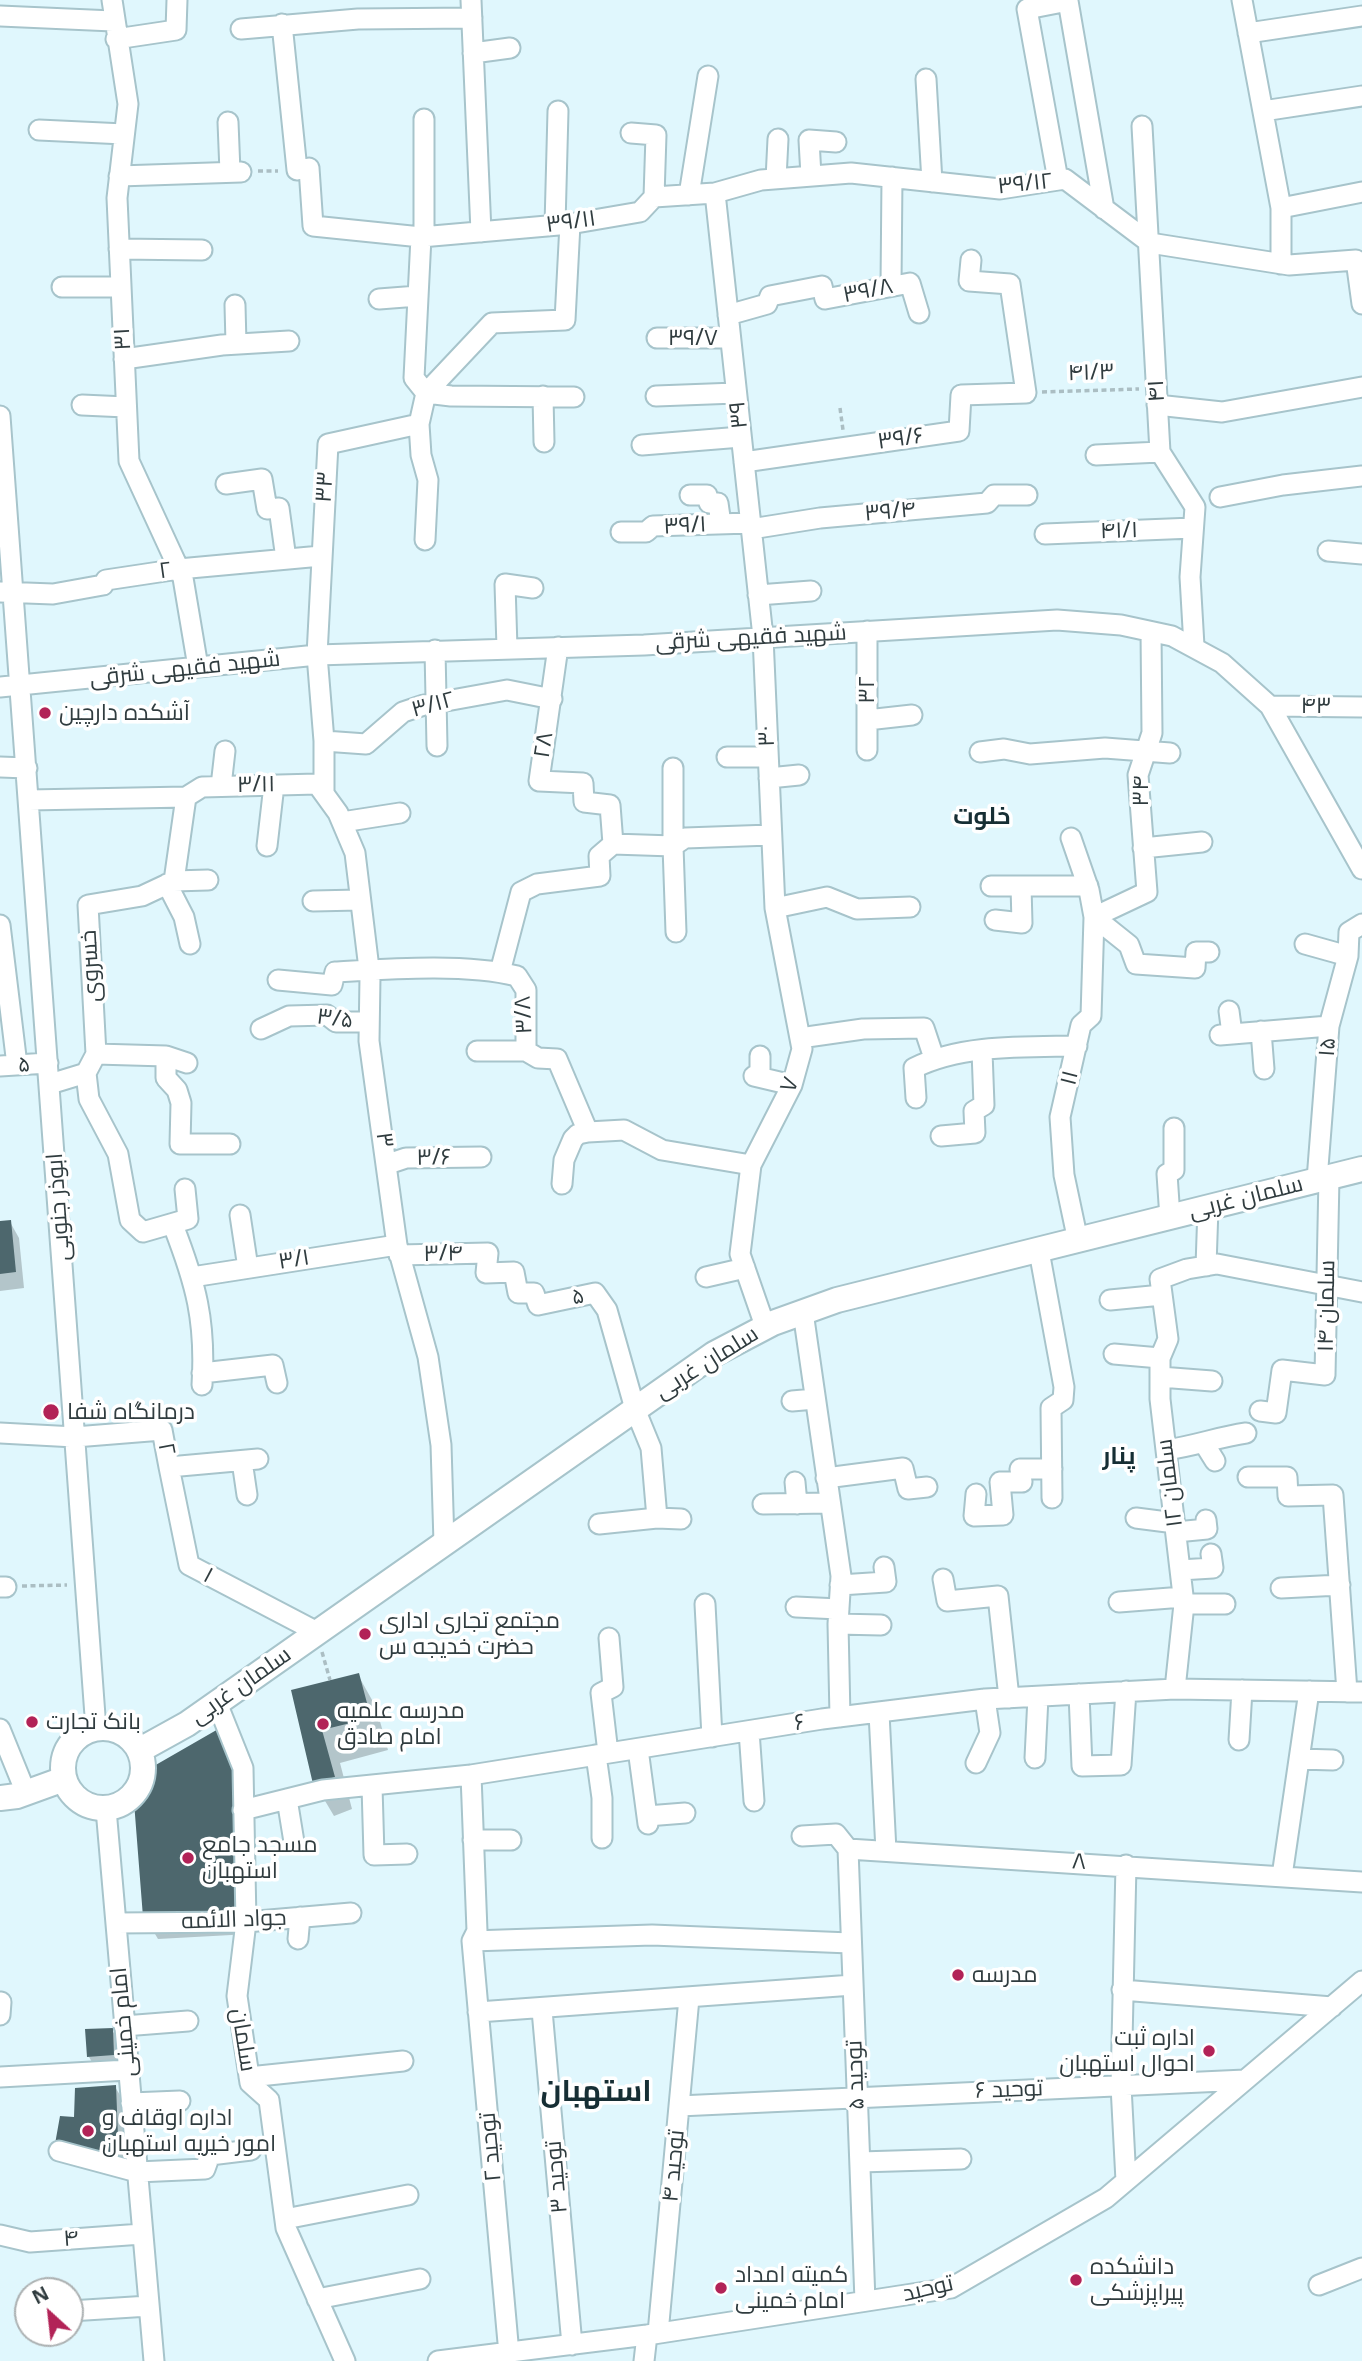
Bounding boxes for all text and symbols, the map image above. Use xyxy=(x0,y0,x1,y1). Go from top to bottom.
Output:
street label: ۳۹/۱۲ xyxy=(996,167,1054,201)
street label: ۳۹/۱۱ xyxy=(544,205,598,239)
street label: ۳۹/۸ xyxy=(841,273,895,309)
street label: ۳۹/۷ xyxy=(668,324,718,352)
street label: ۳۱ xyxy=(109,327,137,351)
street label: ۴۱/۳ xyxy=(1067,358,1115,388)
street label: ۴۱ xyxy=(1143,379,1171,403)
street label: ۳۹ xyxy=(724,400,754,430)
street label: ۳۹/۶ xyxy=(876,422,926,456)
street label: ۳۳ xyxy=(310,471,340,503)
street label: ۳۹/۴ xyxy=(863,496,917,528)
street label: ۳۹/۱ xyxy=(663,511,707,541)
street label: ۴۱/۱ xyxy=(1100,517,1138,545)
street label: ۲ xyxy=(157,556,173,586)
street label: شهید فقیهی شرقی xyxy=(655,619,847,657)
street label: شهید فقیهی شرقی xyxy=(88,645,282,693)
street label: ۳۲ xyxy=(853,676,881,704)
street label: ۳/۱۲ xyxy=(409,686,457,724)
street label: ۴۳ xyxy=(1301,692,1331,720)
place label: آشکده دارچین xyxy=(59,699,190,727)
marker: آشکده دارچین xyxy=(37,705,53,721)
street label: ۳۰ xyxy=(753,725,781,747)
street label: ۲۸ xyxy=(528,730,560,760)
street label: ۳/۱۱ xyxy=(237,771,275,799)
street label: ۳۴ xyxy=(1127,776,1155,806)
district label: خلوت xyxy=(953,803,1011,831)
street label: خسروی xyxy=(75,929,107,1003)
street label: ۳/۸ xyxy=(509,995,539,1035)
street label: ۳/۵ xyxy=(315,1003,355,1035)
street label: ۱۵ xyxy=(1314,1036,1342,1058)
street label: ۵ xyxy=(17,1051,31,1079)
street label: ۱۱ xyxy=(1055,1068,1085,1088)
street label: ۷ xyxy=(775,1073,805,1097)
street label: ۳ xyxy=(369,1130,399,1150)
street label: ۳/۶ xyxy=(416,1144,452,1172)
street label: ابوذر جنوبی xyxy=(41,1152,77,1262)
street label: سلمان غربی xyxy=(1186,1170,1306,1226)
street label: ۳/۴ xyxy=(423,1240,463,1268)
street label: ۳/۱ xyxy=(276,1244,312,1276)
street label: سلمان ۱۴ xyxy=(1312,1260,1342,1352)
street label: ۵ xyxy=(569,1282,587,1312)
street label: سلمان غربی xyxy=(650,1320,764,1406)
place label: درمانگاه شفا xyxy=(67,1398,195,1426)
marker: درمانگاه شفا xyxy=(41,1402,61,1422)
street label: سلمان ۱۲ xyxy=(1151,1437,1189,1529)
street label: ۲ xyxy=(151,1440,181,1458)
district label: پنار xyxy=(1103,1443,1135,1471)
street label: ۱ xyxy=(198,1562,218,1590)
place label: مجتمع تجاری اداری حضرت خدیجه س xyxy=(379,1607,560,1661)
marker: مجتمع تجاری اداری حضرت خدیجه س xyxy=(357,1626,373,1642)
street label: سلمان غربی xyxy=(185,1641,297,1731)
place label: مدرسه علمیه امام صادق xyxy=(337,1697,465,1751)
place label: بانک تجارت xyxy=(46,1708,141,1736)
street label: ۶ xyxy=(792,1709,808,1737)
marker: بانک تجارت xyxy=(24,1714,40,1730)
marker: مدرسه علمیه امام صادق xyxy=(315,1716,331,1732)
place label: مسجد جامع استهبان xyxy=(202,1831,318,1885)
street label: ۸ xyxy=(1071,1848,1087,1876)
marker: مسجد جامع استهبان xyxy=(180,1850,196,1866)
street label: جواد الائمه xyxy=(181,1904,287,1936)
place label: مدرسه xyxy=(972,1961,1037,1989)
street label: امام خمینی xyxy=(105,1966,143,2078)
marker: مدرسه xyxy=(950,1967,966,1983)
street label: سلمان xyxy=(224,2006,262,2074)
place label: اداره ثبت احوال استهبان xyxy=(1059,2024,1195,2078)
street label: توحید ۵ xyxy=(841,2040,871,2110)
marker: اداره ثبت احوال استهبان xyxy=(1201,2043,1217,2059)
district label: استهبان xyxy=(540,2074,652,2110)
street label: توحید ۶ xyxy=(974,2075,1044,2105)
place label: اداره اوقاف و امور خیریه استهبان xyxy=(102,2104,276,2158)
street label: توحید ۲ xyxy=(474,2111,508,2183)
marker: اداره اوقاف و امور خیریه استهبان xyxy=(80,2123,96,2139)
street label: توحید ۴ xyxy=(657,2129,691,2203)
street label: توحید ۳ xyxy=(540,2140,574,2214)
street label: ۴ xyxy=(62,2225,80,2253)
place label: دانشکده پیراپزشکی xyxy=(1090,2253,1184,2307)
place label: کمیته امداد امام خمینی xyxy=(735,2261,848,2315)
street label: توحید xyxy=(900,2270,956,2308)
marker: دانشکده پیراپزشکی xyxy=(1068,2272,1084,2288)
north arrow xyxy=(14,2277,84,2347)
text: N xyxy=(28,2280,53,2310)
marker: کمیته امداد امام خمینی xyxy=(713,2280,729,2296)

